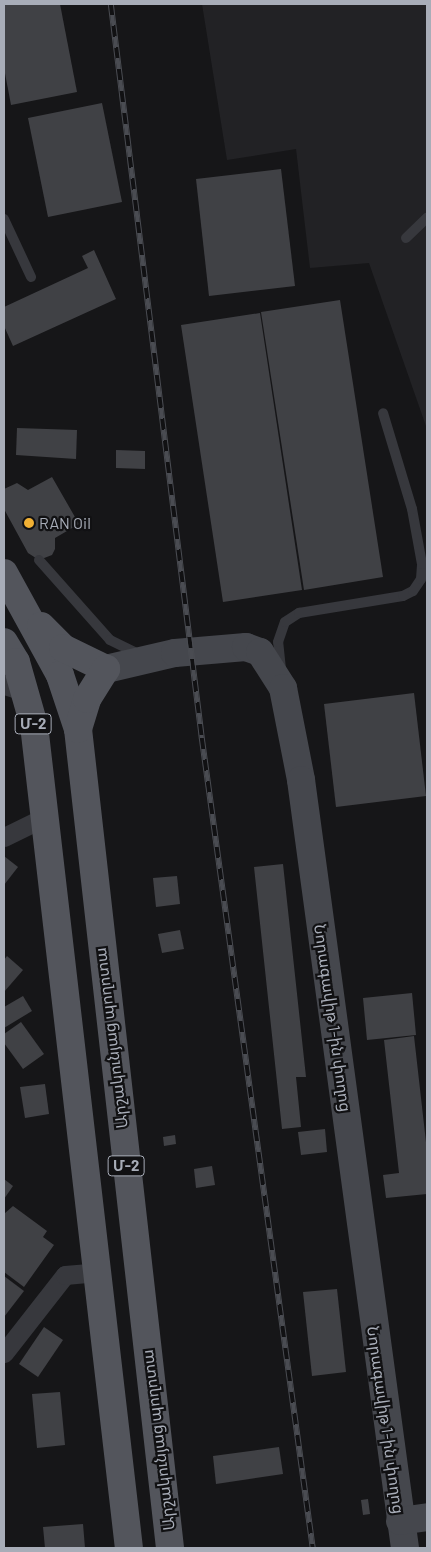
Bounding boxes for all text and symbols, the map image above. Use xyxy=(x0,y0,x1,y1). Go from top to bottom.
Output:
place label: RAN Oil xyxy=(39,513,91,533)
marker: RAN Oil xyxy=(23,517,35,529)
road number: Մ-2 xyxy=(14,712,52,736)
street label: Նորագավիթ 1-ին փողոց xyxy=(310,923,356,1113)
street label: Արշակունյաց պողոտա xyxy=(90,946,132,1130)
road number: Մ-2 xyxy=(107,1154,145,1178)
street label: Նորագավիթ 1-ին փողոց xyxy=(363,1325,409,1515)
street label: Արշակունյաց պողոտա xyxy=(137,1348,179,1532)

